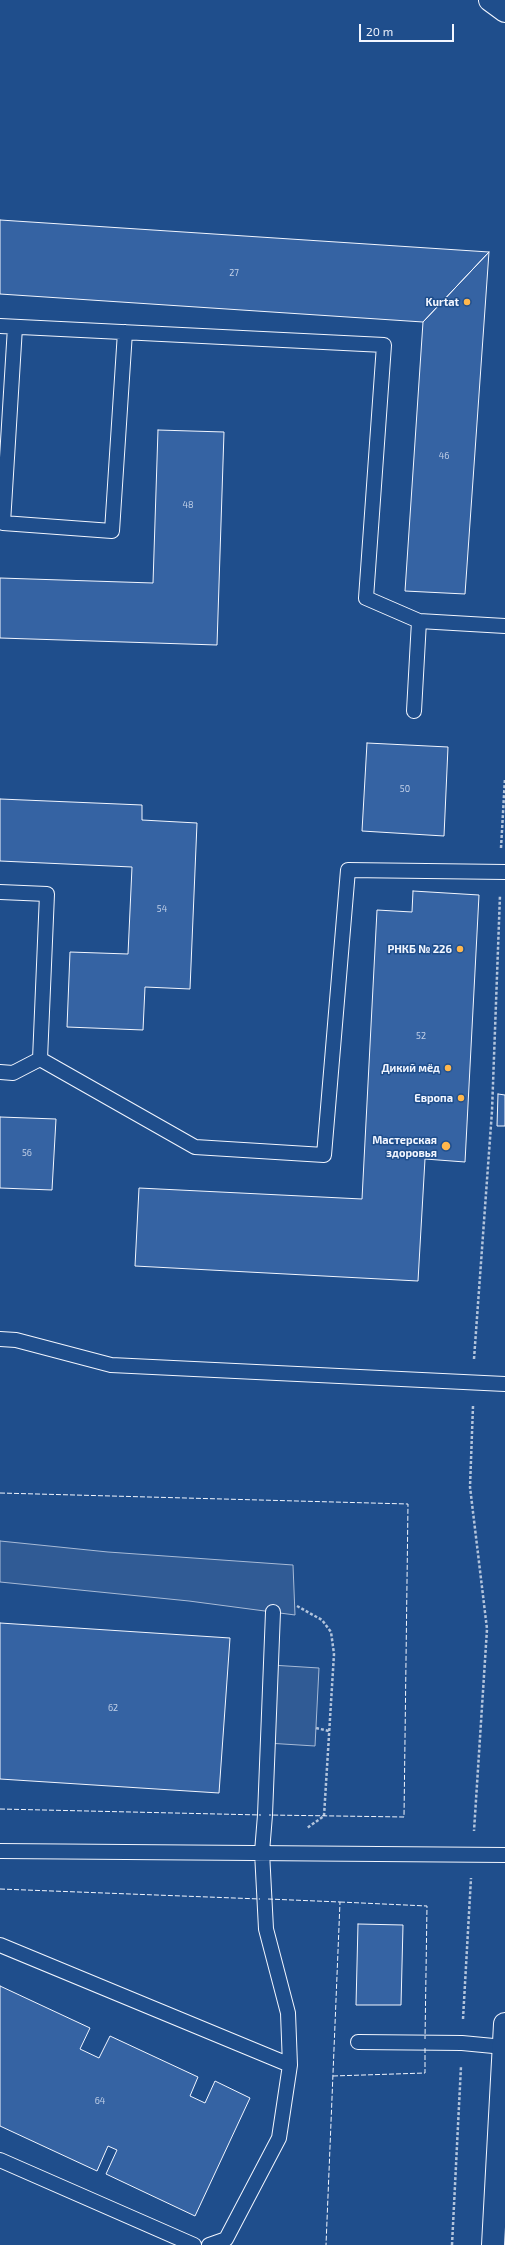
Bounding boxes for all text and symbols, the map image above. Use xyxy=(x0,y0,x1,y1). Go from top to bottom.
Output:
scale bar xyxy=(361,16,456,42)
text: 20 m xyxy=(366,24,393,38)
house number: 27 xyxy=(229,268,239,278)
place label: Kurtat xyxy=(426,295,459,309)
marker: Kurtat xyxy=(462,297,472,307)
house number: 46 xyxy=(439,451,449,461)
house number: 48 xyxy=(183,500,193,510)
house number: 50 xyxy=(400,784,410,794)
house number: 54 xyxy=(157,904,167,914)
place label: РНКБ № 226 xyxy=(387,942,452,956)
marker: РНКБ № 226 xyxy=(455,944,465,954)
house number: 52 xyxy=(416,1031,426,1041)
place label: Дикий мёд xyxy=(381,1061,440,1075)
marker: Дикий мёд xyxy=(443,1063,453,1073)
place label: Европа xyxy=(414,1091,453,1105)
marker: Европа xyxy=(456,1093,466,1103)
place label: Мастерская здоровья xyxy=(372,1133,437,1159)
marker: Мастерская здоровья xyxy=(440,1140,452,1152)
house number: 56 xyxy=(22,1148,32,1158)
house number: 62 xyxy=(108,1703,118,1713)
house number: 64 xyxy=(95,2096,105,2106)

